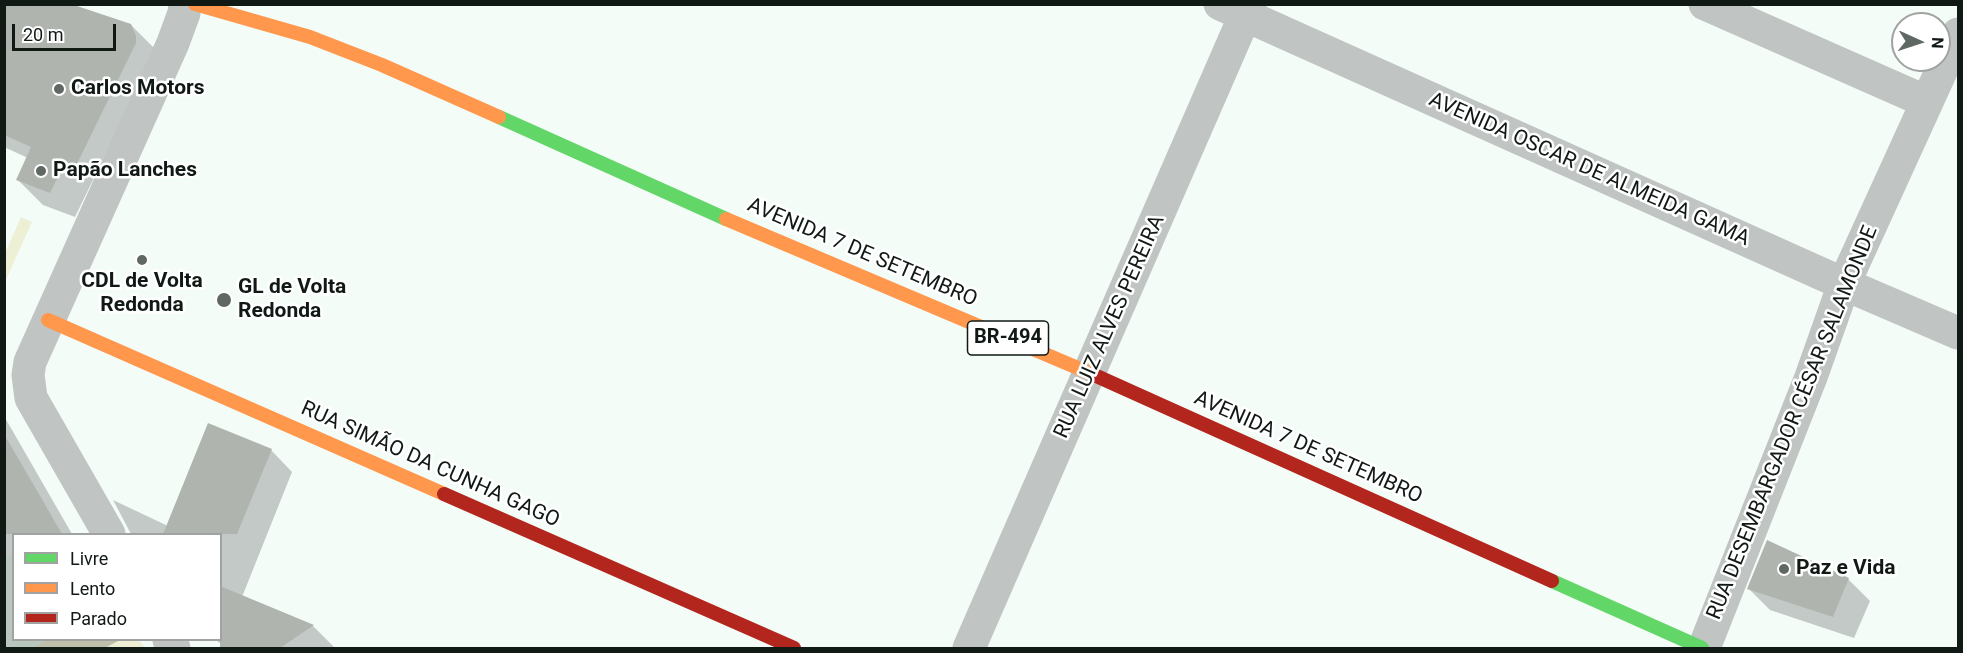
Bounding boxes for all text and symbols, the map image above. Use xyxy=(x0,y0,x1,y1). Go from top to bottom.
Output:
scale bar xyxy=(15,12,118,50)
north arrow xyxy=(1891,12,1951,72)
text: 20 m xyxy=(23,24,63,45)
text: N xyxy=(1928,37,1947,49)
place label: Carlos Motors xyxy=(71,76,204,102)
marker: Carlos Motors xyxy=(52,82,66,96)
street label: AVENIDA OSCAR DE ALMEIDA GAMA xyxy=(1425,88,1753,252)
place label: Papão Lanches xyxy=(53,158,197,184)
marker: Papão Lanches xyxy=(34,164,48,178)
street label: AVENIDA 7 DE SETEMBRO xyxy=(743,193,981,313)
street label: RUA LUIZ ALVES PEREIRA xyxy=(1049,211,1171,443)
street label: RUA DESEMBARGADOR CÉSAR SALAMONDE xyxy=(1702,222,1884,624)
marker: CDL de Volta Redonda xyxy=(135,253,149,267)
place label: CDL de Volta Redonda xyxy=(81,269,203,319)
place label: GL de Volta Redonda xyxy=(238,275,346,325)
marker: GL de Volta Redonda xyxy=(215,291,233,309)
road number: BR-494 xyxy=(968,321,1048,355)
street label: AVENIDA 7 DE SETEMBRO xyxy=(1190,386,1426,510)
street label: RUA SIMÃO DA CUNHA GAGO xyxy=(297,396,563,534)
legend xyxy=(12,533,222,641)
text: Livre xyxy=(70,548,108,569)
place label: Paz e Vida xyxy=(1796,556,1895,582)
marker: Paz e Vida xyxy=(1777,562,1791,576)
text: Lento xyxy=(70,578,115,599)
text: Parado xyxy=(70,608,127,629)

